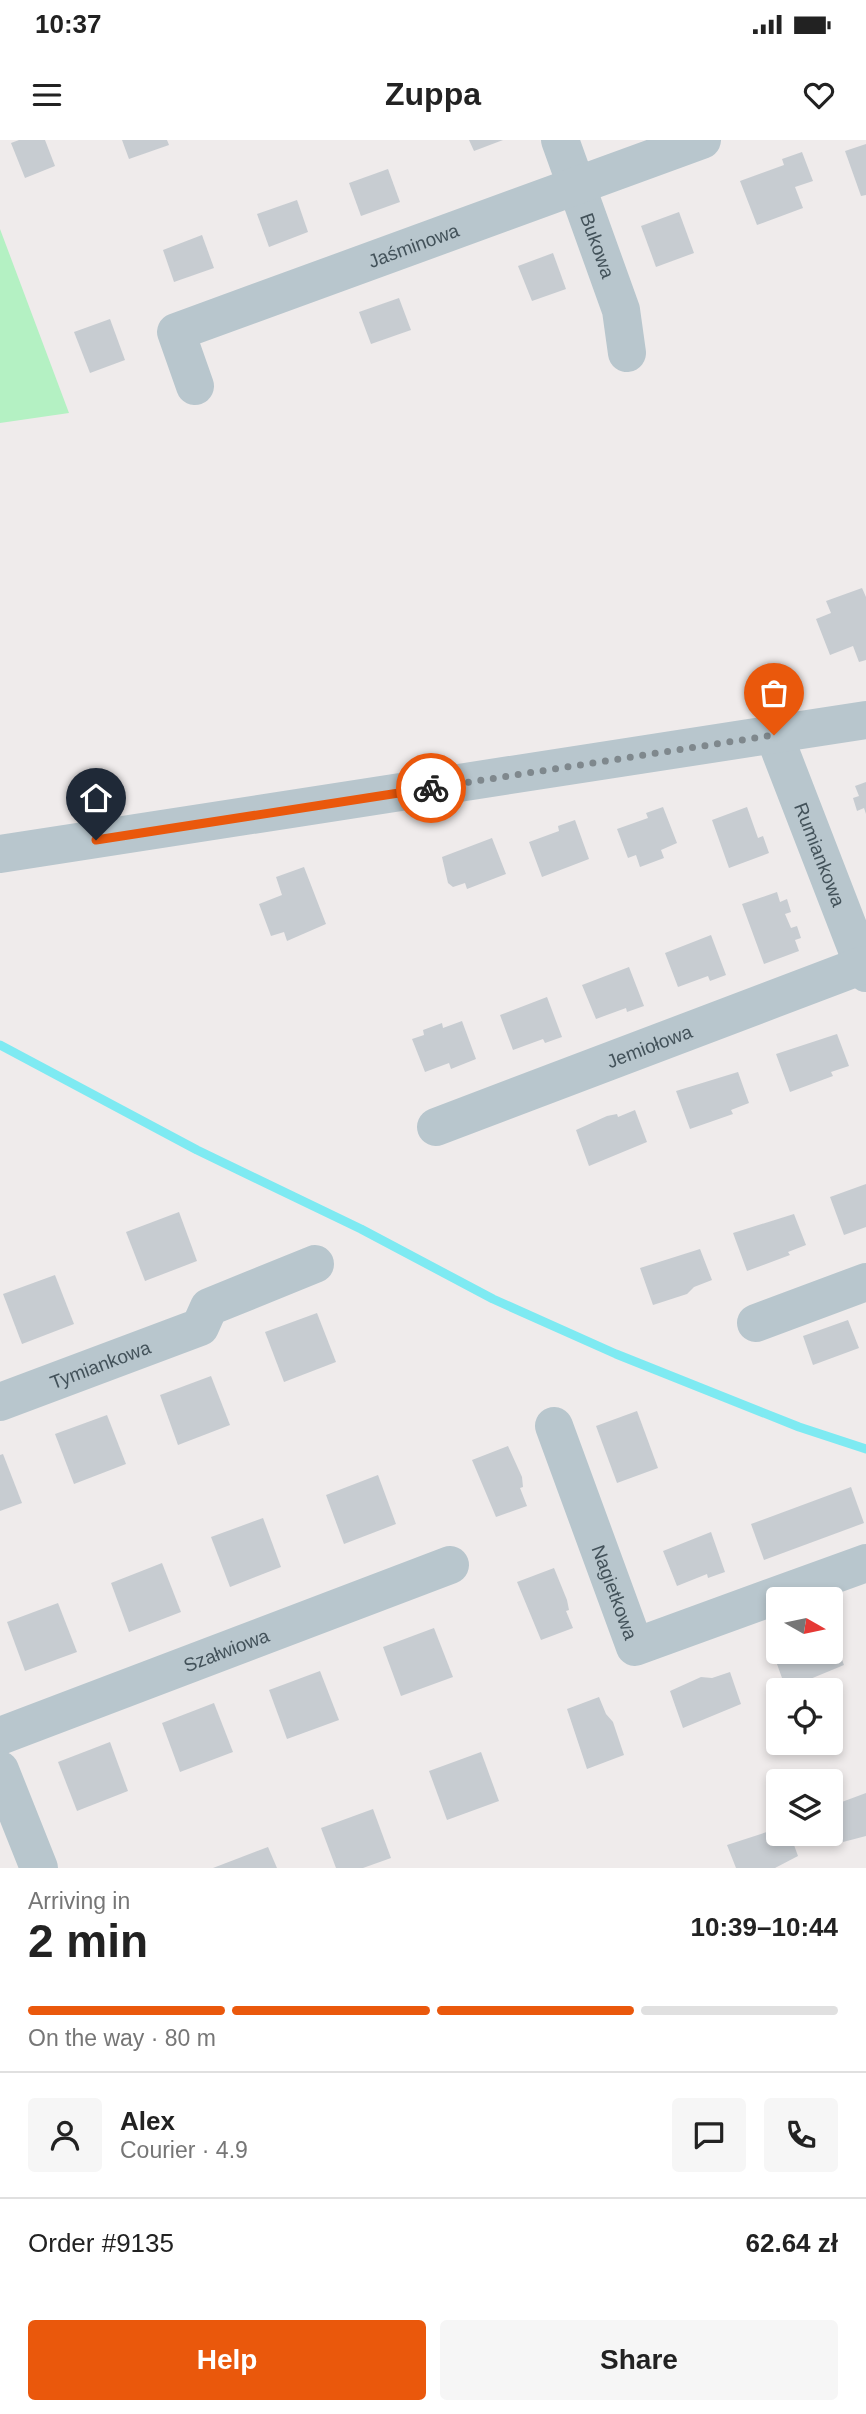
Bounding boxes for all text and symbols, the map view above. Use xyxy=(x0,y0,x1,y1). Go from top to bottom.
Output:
text: 10:37 xyxy=(35,9,102,39)
icon: menu xyxy=(28,76,66,114)
text: Zuppa xyxy=(385,76,481,112)
icon: heart xyxy=(800,76,838,114)
street label: Bukowa xyxy=(577,210,619,281)
street label: Jaśminowa xyxy=(365,219,462,272)
pin xyxy=(744,663,804,735)
icon: bag xyxy=(755,674,793,712)
courier xyxy=(396,753,466,823)
pin xyxy=(66,768,126,840)
icon: bike xyxy=(412,769,450,807)
icon: home xyxy=(77,779,115,817)
street label: Rumiankowa xyxy=(791,799,850,910)
street label: Jemiołowa xyxy=(603,1020,695,1072)
street label: Tymiankowa xyxy=(47,1336,154,1393)
street label: Nagietkowa xyxy=(588,1542,642,1643)
north arrow xyxy=(766,1587,844,1664)
map controls xyxy=(766,1587,843,1846)
street label: Szałwiowa xyxy=(180,1624,272,1676)
button: locate xyxy=(766,1678,843,1755)
button: layers xyxy=(766,1769,843,1846)
text: Arriving in xyxy=(28,1888,130,1914)
text: 10:39–10:44 xyxy=(691,1912,838,1942)
text: 2 min xyxy=(28,1915,148,1967)
text: On the way · 80 m xyxy=(28,2025,216,2051)
button: person xyxy=(28,2098,102,2172)
button: chat xyxy=(672,2098,746,2172)
button: phone xyxy=(764,2098,838,2172)
text: Alex xyxy=(120,2106,175,2136)
text: Courier · 4.9 xyxy=(120,2137,248,2163)
text: Order #9135 xyxy=(28,2228,174,2258)
text: 62.64 zł xyxy=(745,2228,838,2258)
button: Help xyxy=(28,2320,426,2400)
button: Share xyxy=(440,2320,838,2400)

